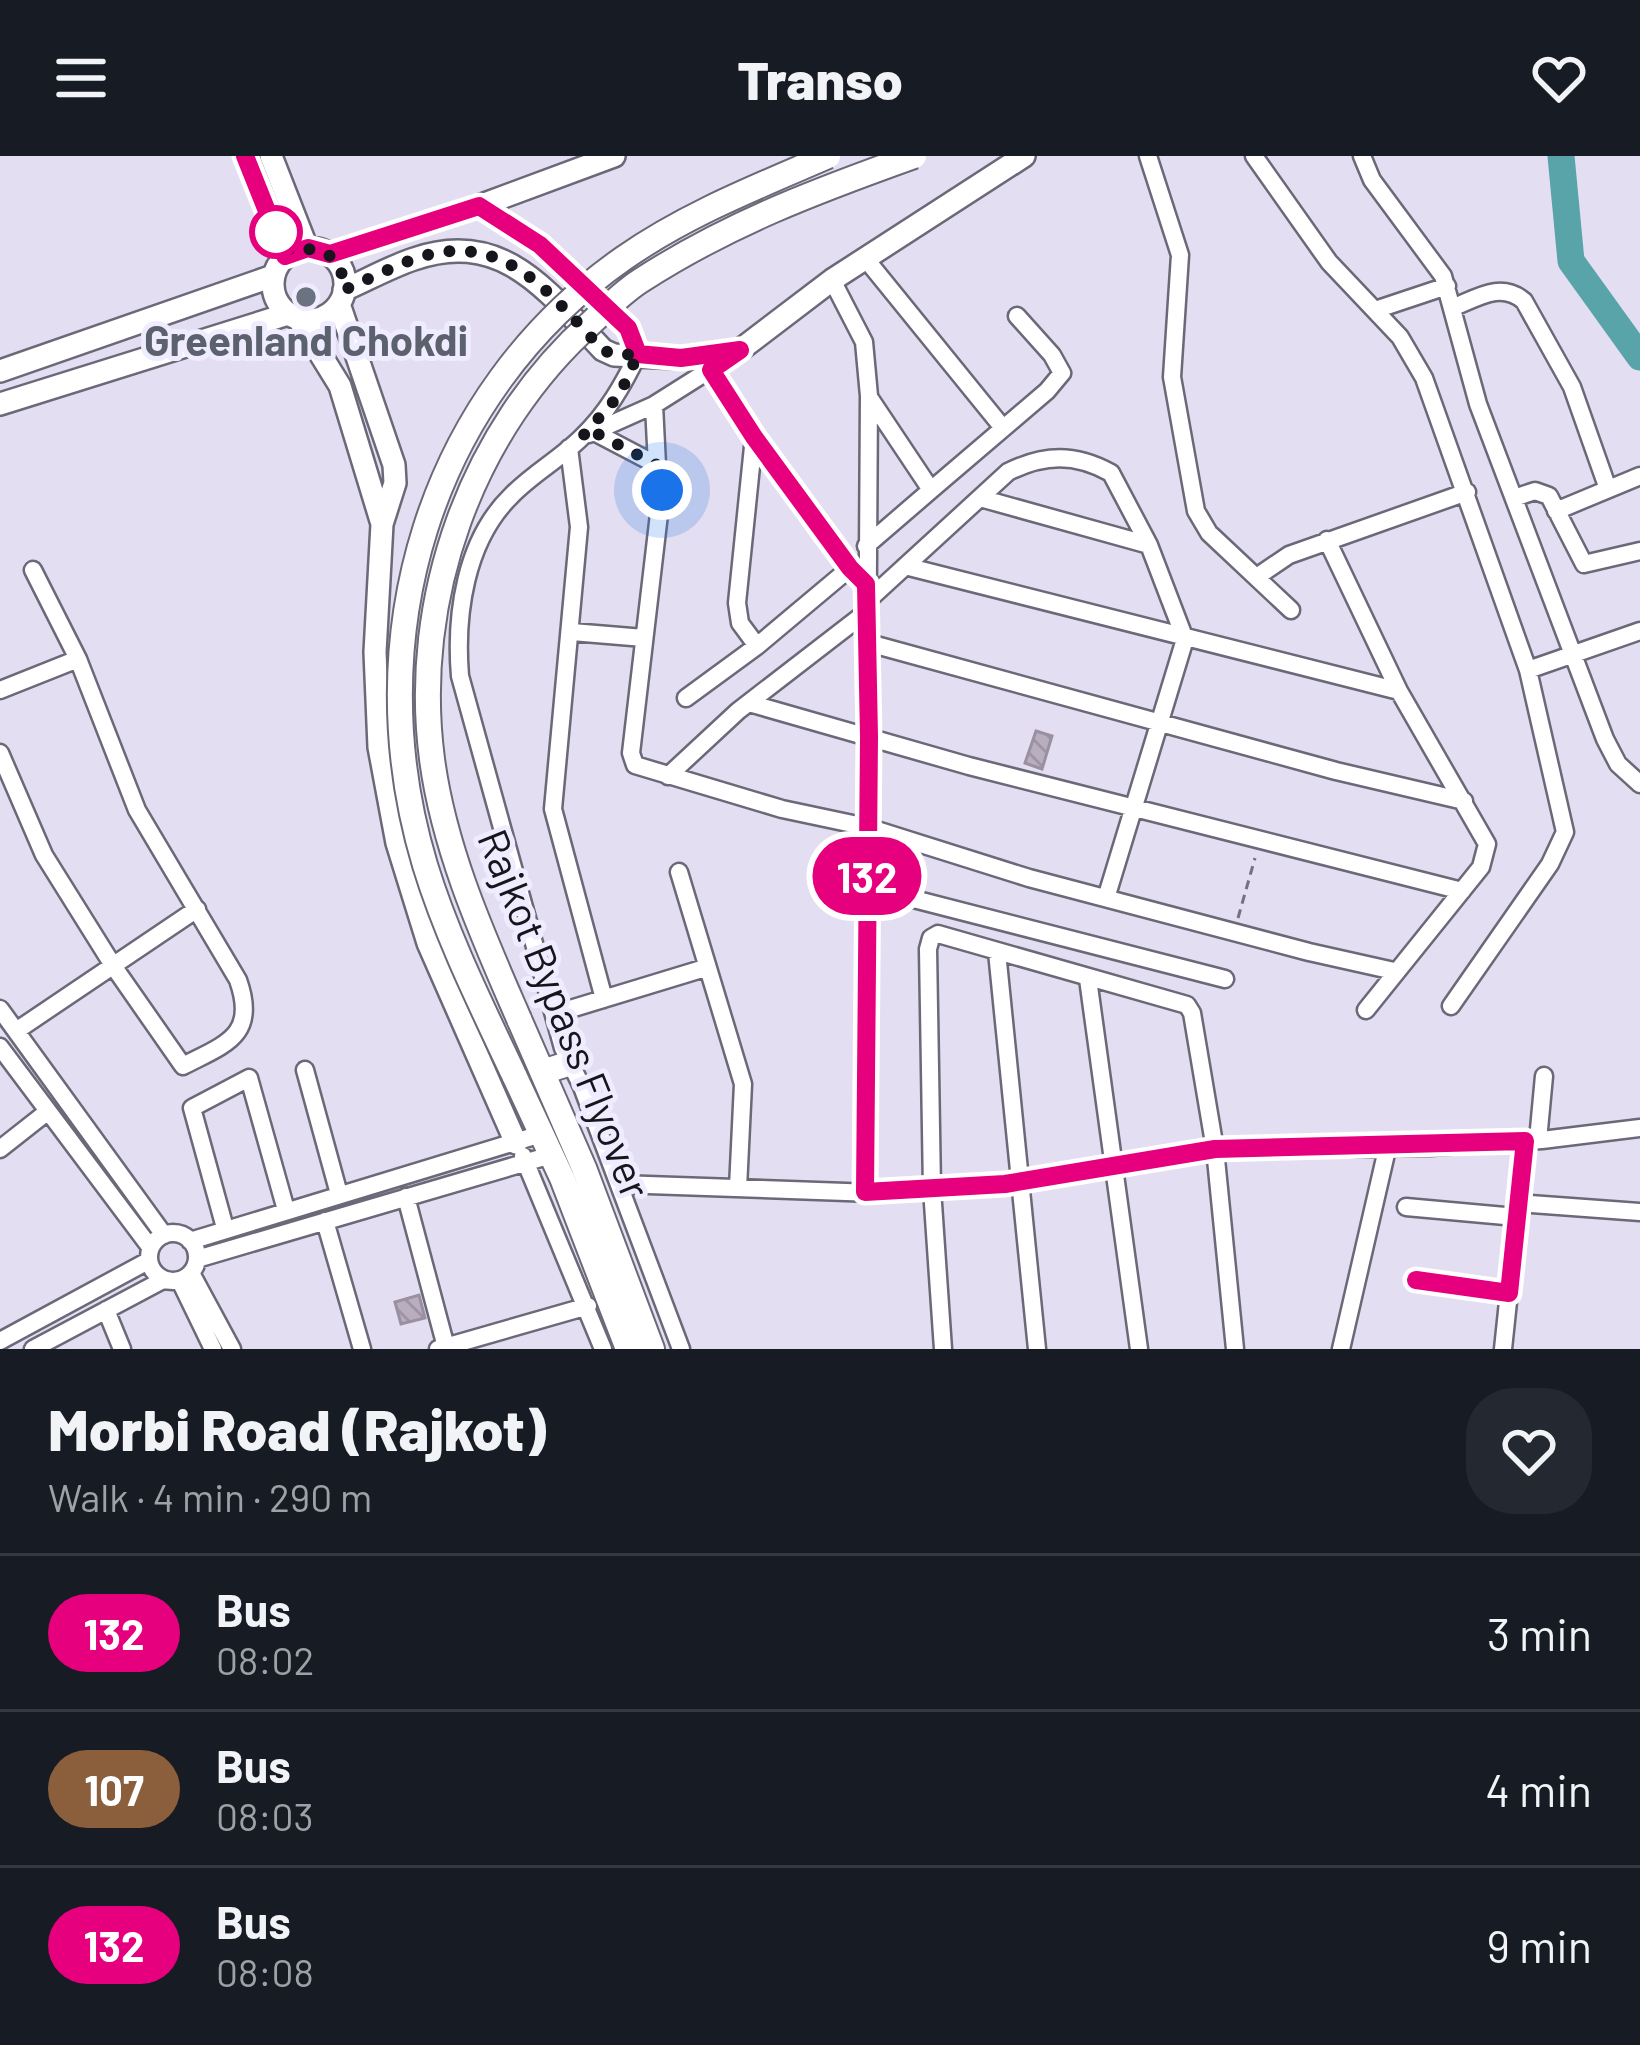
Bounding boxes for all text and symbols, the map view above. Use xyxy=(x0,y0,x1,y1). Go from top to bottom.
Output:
icon: menu xyxy=(48,45,114,111)
icon: heart xyxy=(1526,45,1592,111)
text: Transo xyxy=(737,46,903,111)
unlabelled marker xyxy=(251,207,301,257)
marker: Greenland Chokdi xyxy=(293,284,319,310)
place label: Greenland Chokdi xyxy=(144,314,468,364)
your location xyxy=(632,460,692,520)
street label: Rajkot Bypass Flyover xyxy=(468,822,663,1205)
line badge: 132 xyxy=(798,837,936,915)
text: 132 xyxy=(836,851,898,901)
button: heart xyxy=(1466,1388,1592,1514)
text: Morbi Road (Rajkot) xyxy=(48,1394,546,1462)
text: Walk · 4 min · 290 m xyxy=(48,1473,372,1520)
text: Bus xyxy=(216,1582,291,1636)
text: 3 min xyxy=(1487,1606,1592,1660)
text: 132 xyxy=(83,1608,145,1658)
text: 08:02 xyxy=(216,1636,315,1683)
text: Bus xyxy=(216,1738,291,1792)
text: 4 min xyxy=(1485,1762,1592,1816)
text: 107 xyxy=(84,1764,144,1814)
text: 08:03 xyxy=(216,1792,314,1839)
text: Bus xyxy=(216,1894,291,1948)
text: 9 min xyxy=(1487,1918,1592,1972)
text: 132 xyxy=(83,1920,145,1970)
text: 08:08 xyxy=(216,1948,314,1995)

